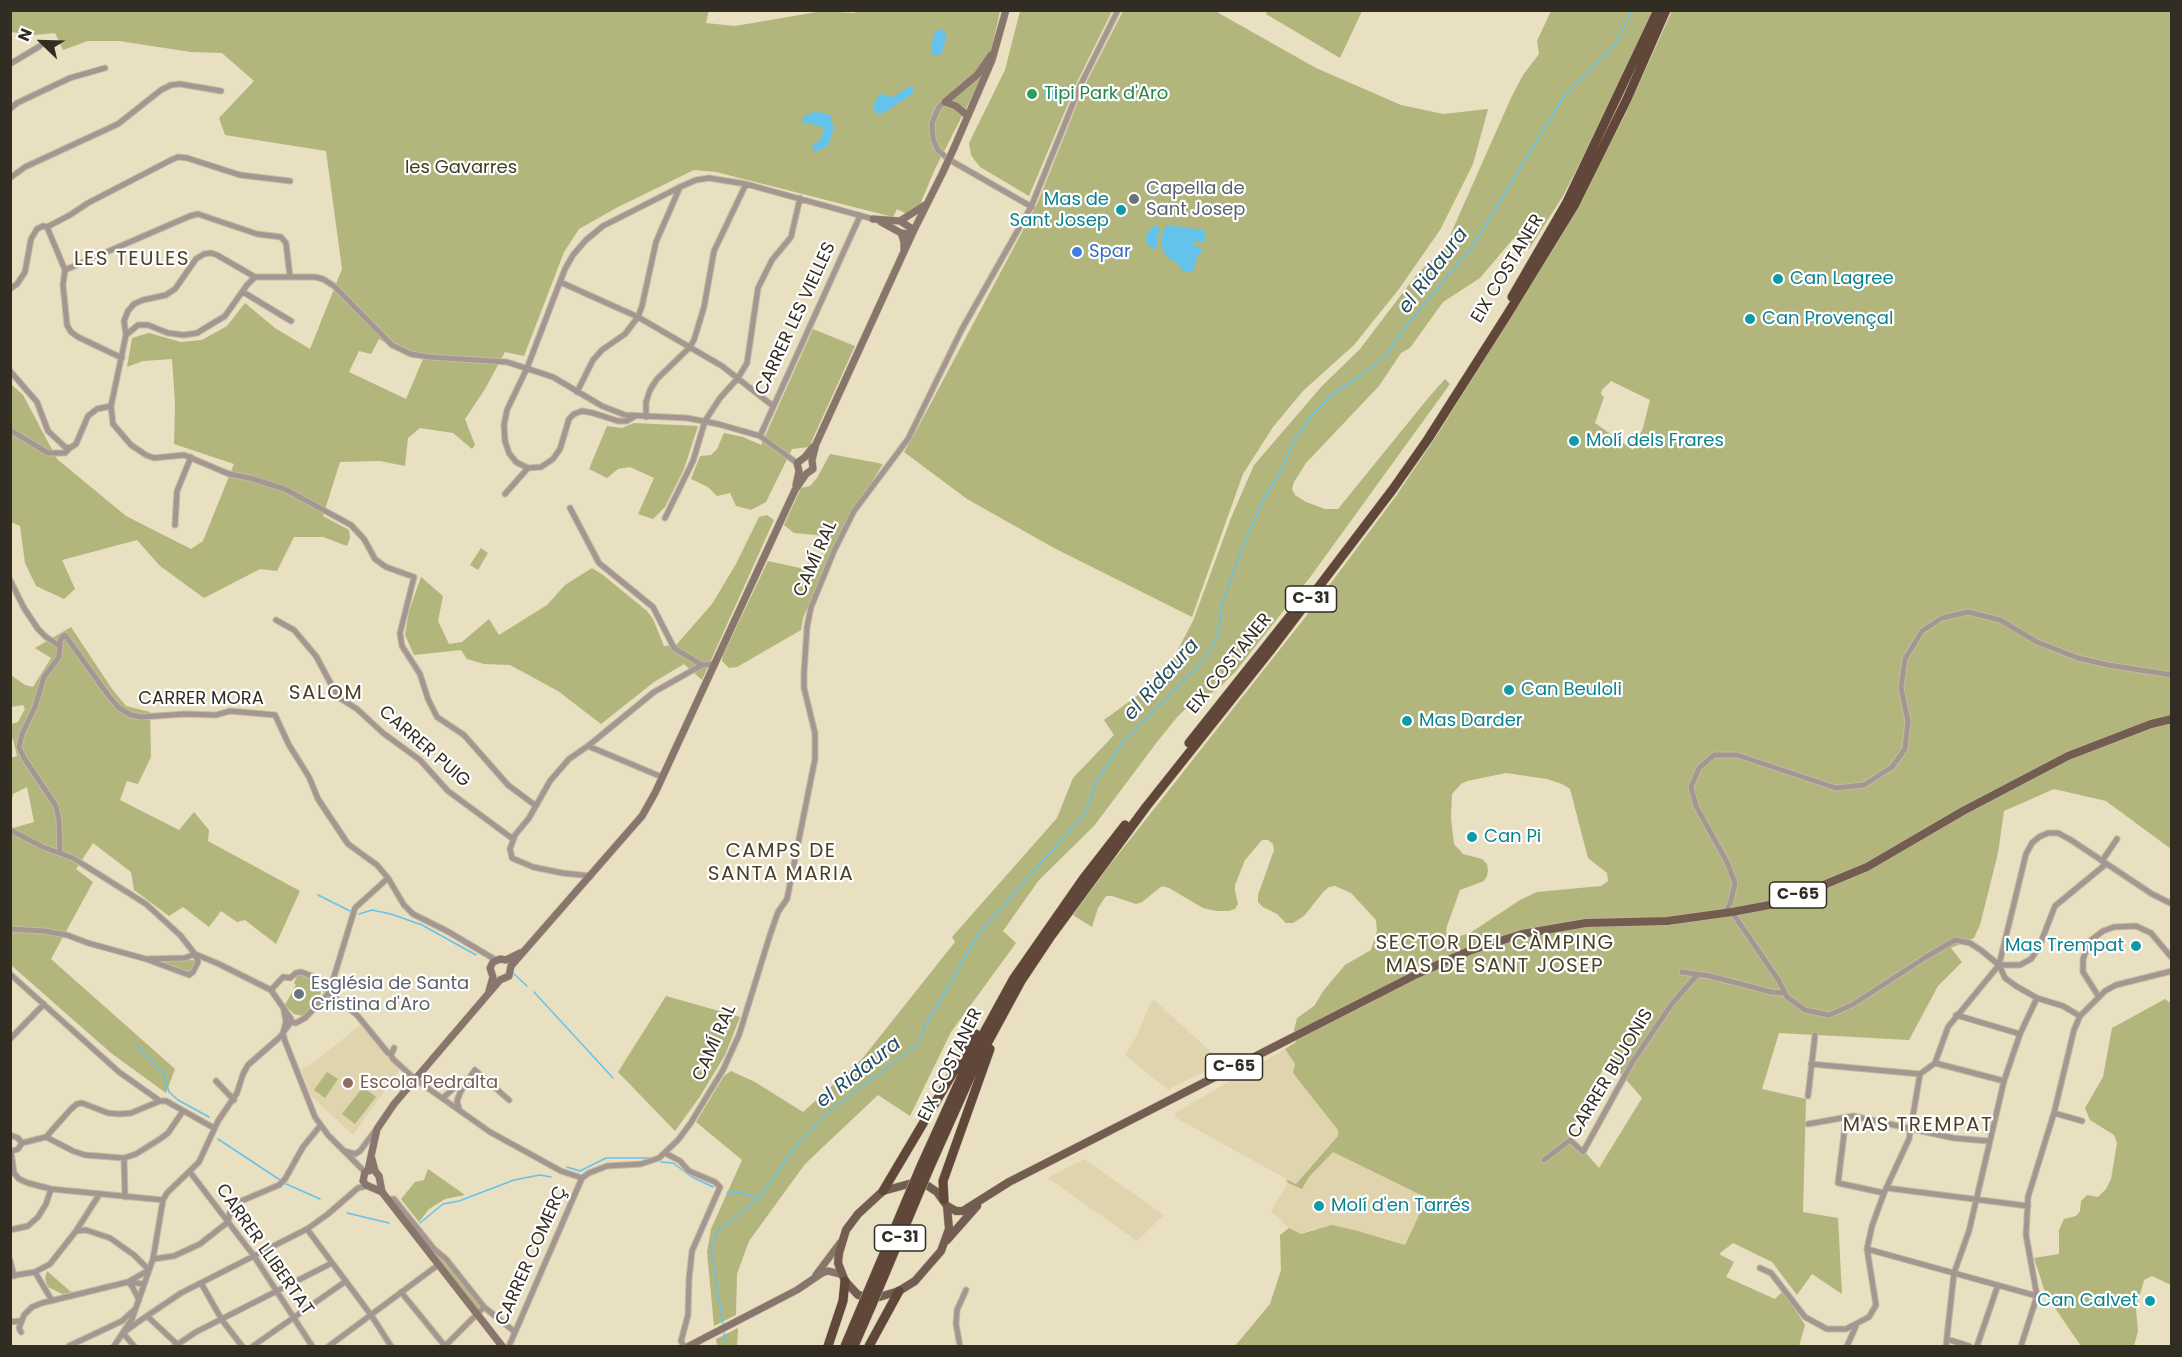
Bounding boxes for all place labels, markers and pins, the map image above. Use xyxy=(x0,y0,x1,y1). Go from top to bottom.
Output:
place label: Tipi Park d'Aro xyxy=(1044,83,1168,105)
marker: Tipi Park d'Aro xyxy=(1025,87,1039,101)
place label: Capella de Sant Josep xyxy=(1146,178,1245,220)
place label: Mas de Sant Josep xyxy=(1010,189,1109,232)
marker: Capella de Sant Josep xyxy=(1127,192,1141,206)
marker: Mas de Sant Josep xyxy=(1114,203,1128,217)
place label: Spar xyxy=(1089,241,1131,263)
marker: Spar xyxy=(1070,245,1084,259)
place label: Can Lagree xyxy=(1790,268,1894,290)
marker: Can Lagree xyxy=(1771,272,1785,286)
place label: Can Provençal xyxy=(1762,308,1893,330)
marker: Can Provençal xyxy=(1743,312,1757,326)
place label: Molí dels Frares xyxy=(1586,430,1724,452)
marker: Molí dels Frares xyxy=(1567,434,1581,448)
place label: Can Beuloli xyxy=(1521,679,1622,701)
marker: Can Beuloli xyxy=(1502,683,1516,697)
place label: Mas Darder xyxy=(1419,710,1523,732)
marker: Mas Darder xyxy=(1400,714,1414,728)
place label: Can Pi xyxy=(1484,826,1541,848)
marker: Can Pi xyxy=(1465,830,1479,844)
place label: Mas Trempat xyxy=(2005,935,2124,957)
marker: Mas Trempat xyxy=(2129,939,2143,953)
place label: Església de Santa Cristina d'Aro xyxy=(311,973,469,1016)
marker: Església de Santa Cristina d'Aro xyxy=(292,987,306,1001)
place label: Escola Pedralta xyxy=(360,1072,498,1094)
marker: Escola Pedralta xyxy=(341,1076,355,1090)
place label: Molí d'en Tarrés xyxy=(1331,1195,1470,1217)
marker: Molí d'en Tarrés xyxy=(1312,1199,1326,1213)
place label: Can Calvet xyxy=(2037,1290,2138,1312)
marker: Can Calvet xyxy=(2143,1294,2157,1308)

